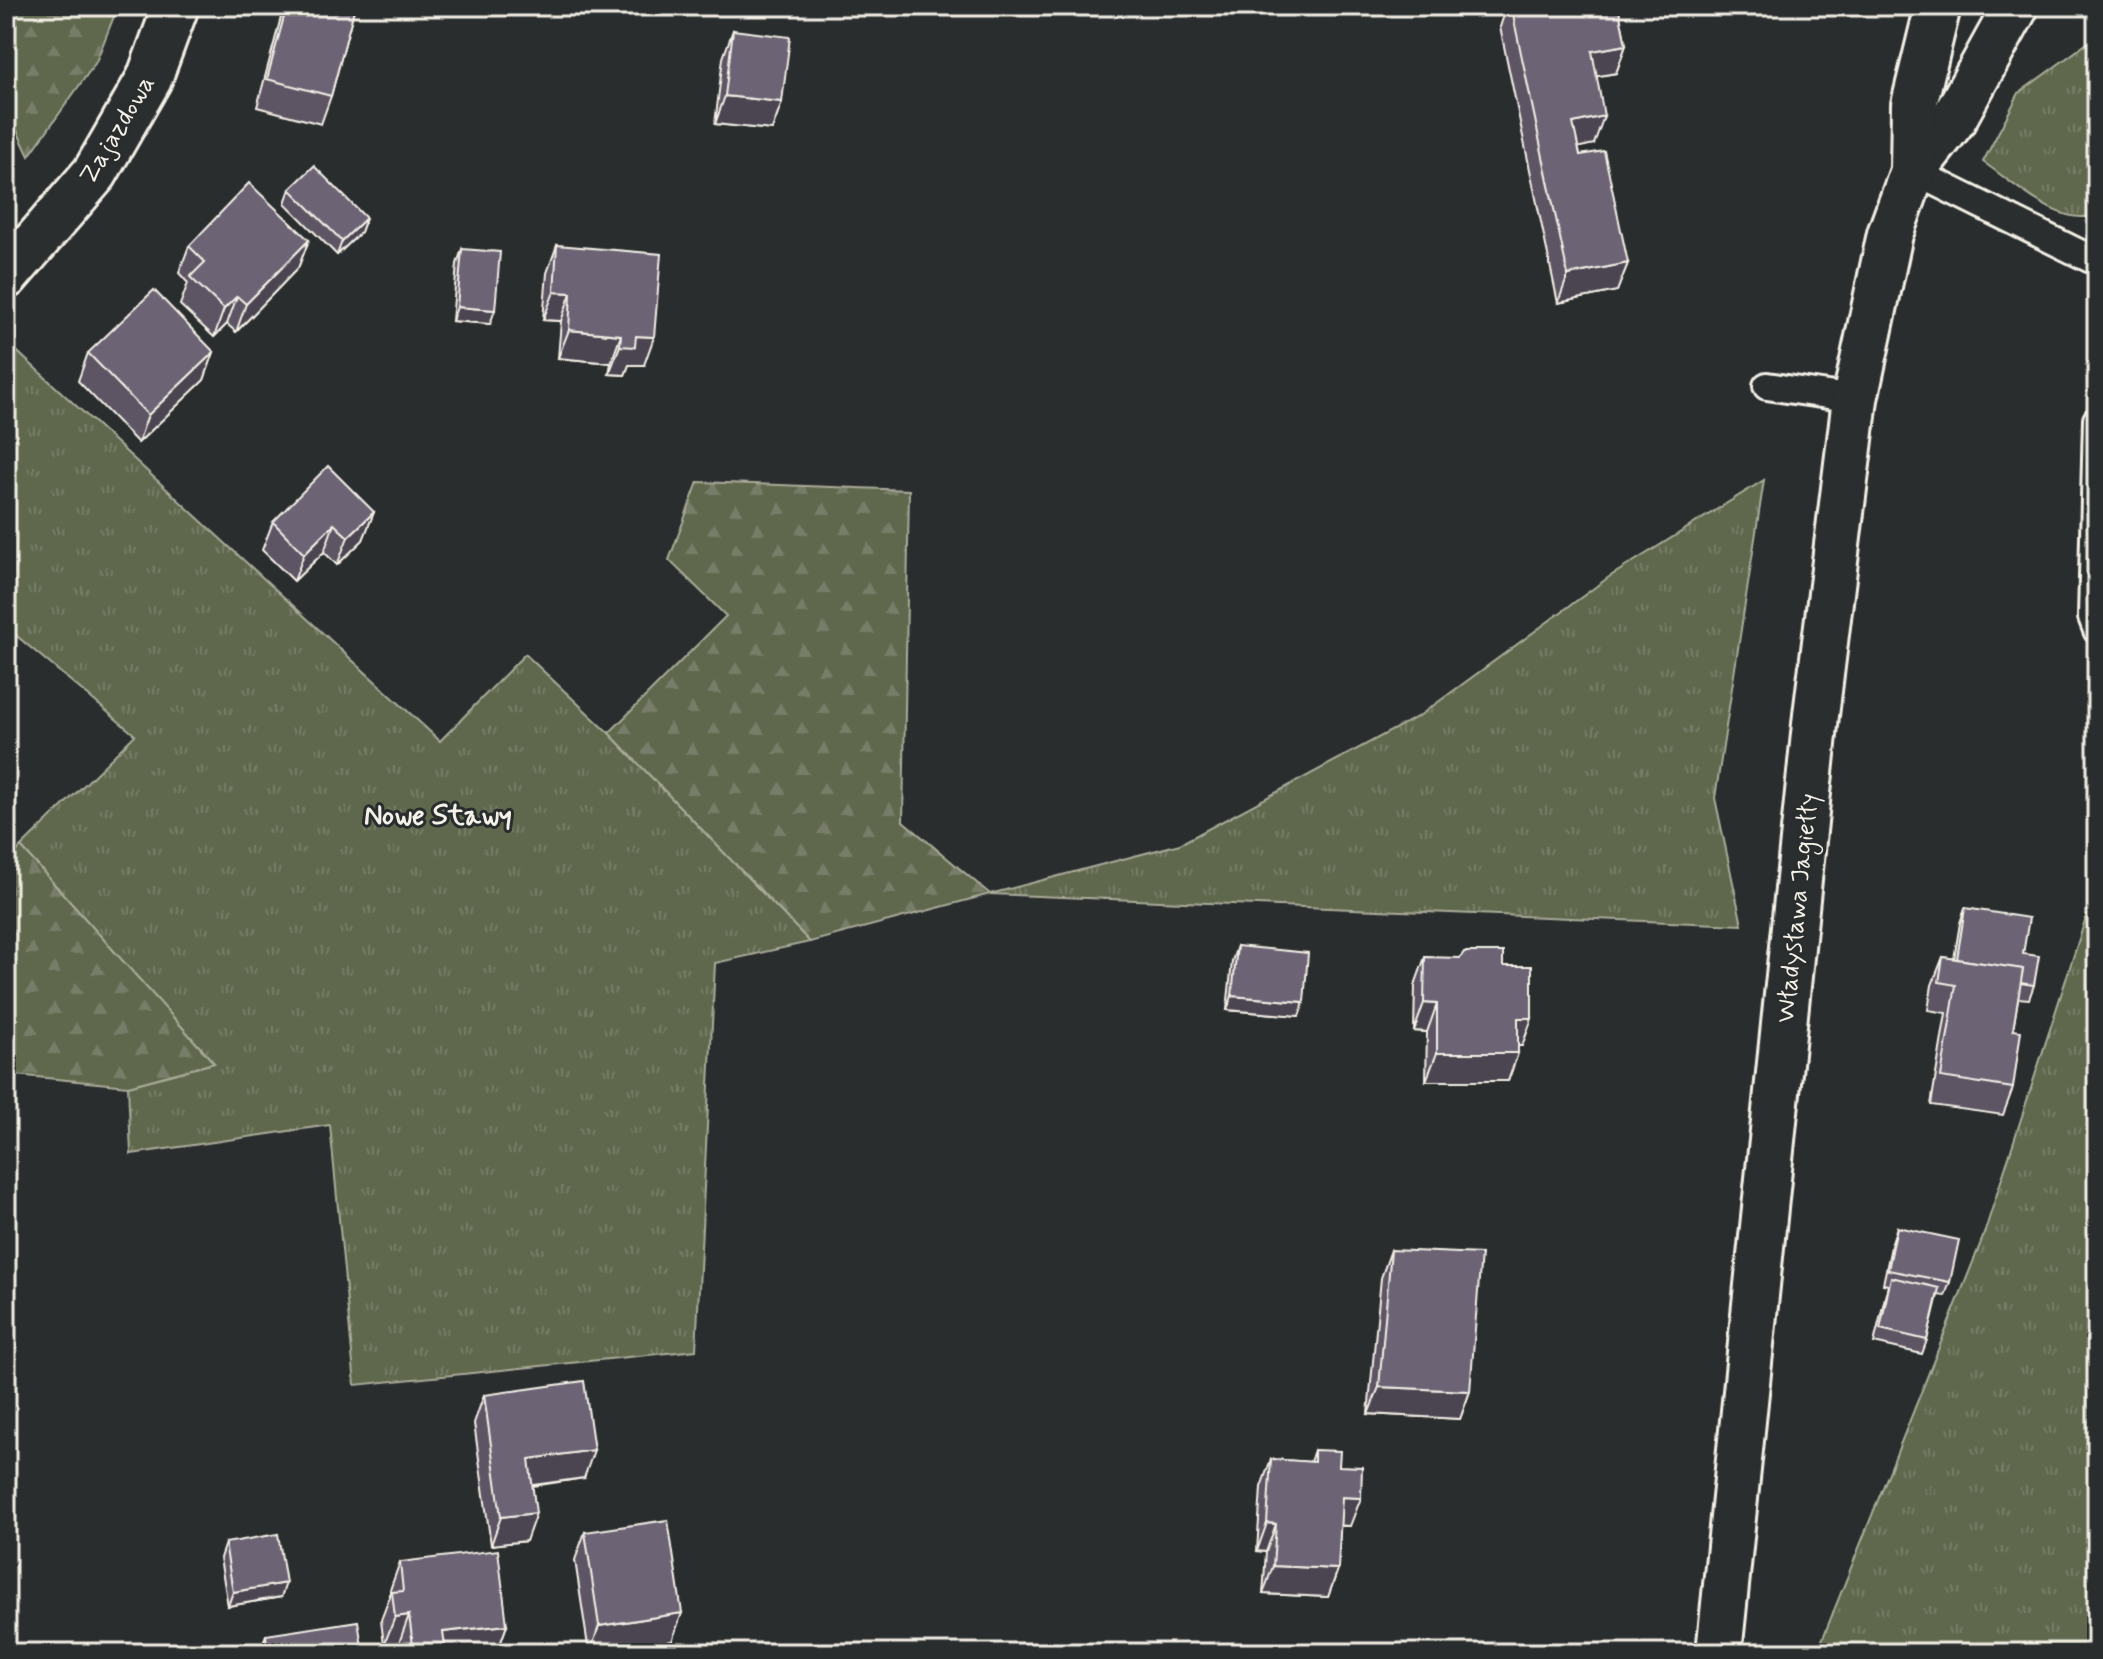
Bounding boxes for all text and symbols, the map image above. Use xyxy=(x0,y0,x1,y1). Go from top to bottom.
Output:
street label: Zajazdowa xyxy=(72,69,164,191)
street label: Władysława Jagiełły xyxy=(1769,792,1829,1025)
district label: Nowe Stawy xyxy=(364,798,512,835)

